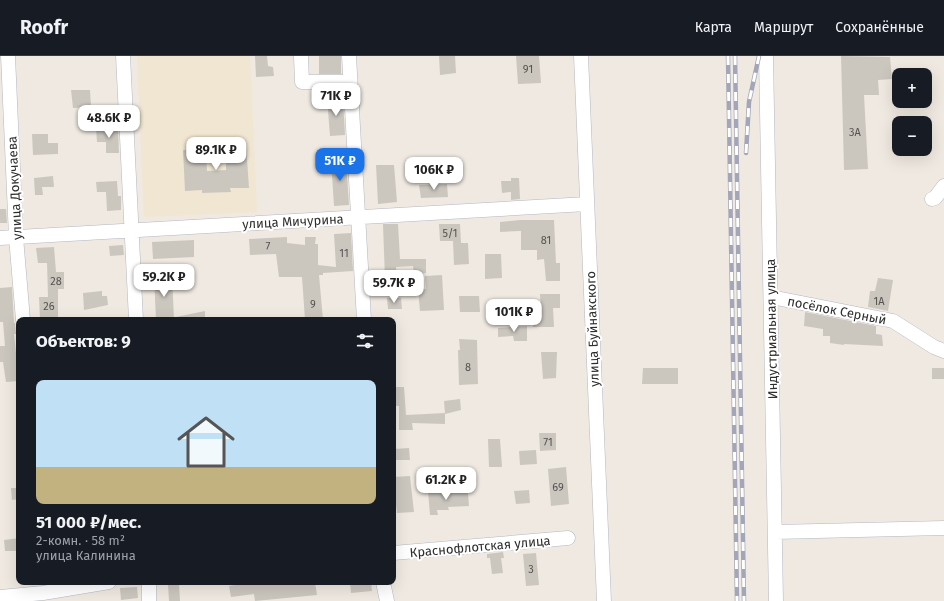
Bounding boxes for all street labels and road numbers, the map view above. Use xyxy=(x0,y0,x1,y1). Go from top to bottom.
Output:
street label: улица Докучаева xyxy=(4,136,25,240)
street label: улица Мичурина xyxy=(242,211,344,232)
street label: Индустриальная улица xyxy=(763,259,780,399)
street label: улица Буйнакского xyxy=(583,271,602,387)
street label: посёлок Серный xyxy=(786,294,888,327)
street label: Краснофлотская улица xyxy=(409,533,551,560)

